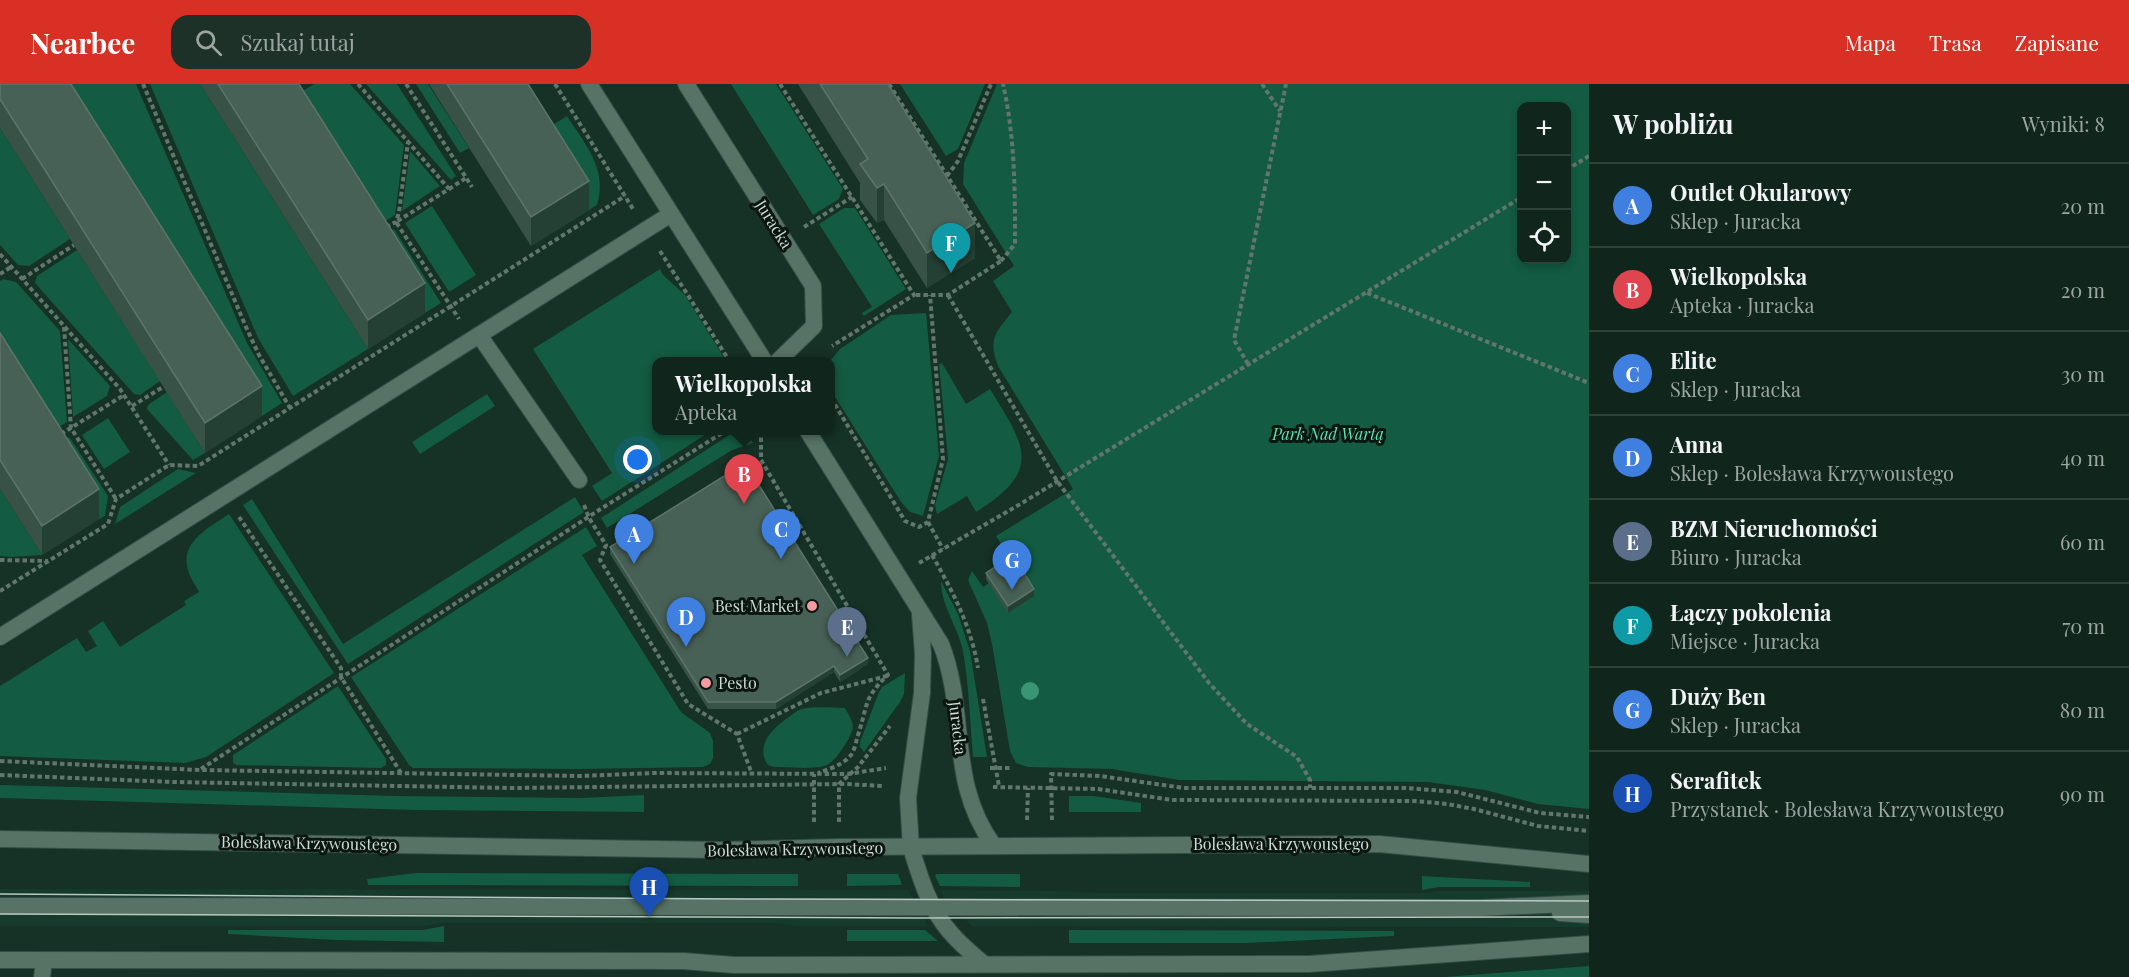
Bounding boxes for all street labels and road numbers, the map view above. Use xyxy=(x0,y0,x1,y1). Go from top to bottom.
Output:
street label: Juracka xyxy=(751,195,798,252)
street label: Juracka xyxy=(945,699,972,756)
street label: Bolesława Krzywoustego xyxy=(221,830,397,855)
street label: Bolesława Krzywoustego xyxy=(1193,833,1369,854)
street label: Bolesława Krzywoustego xyxy=(707,836,883,861)

